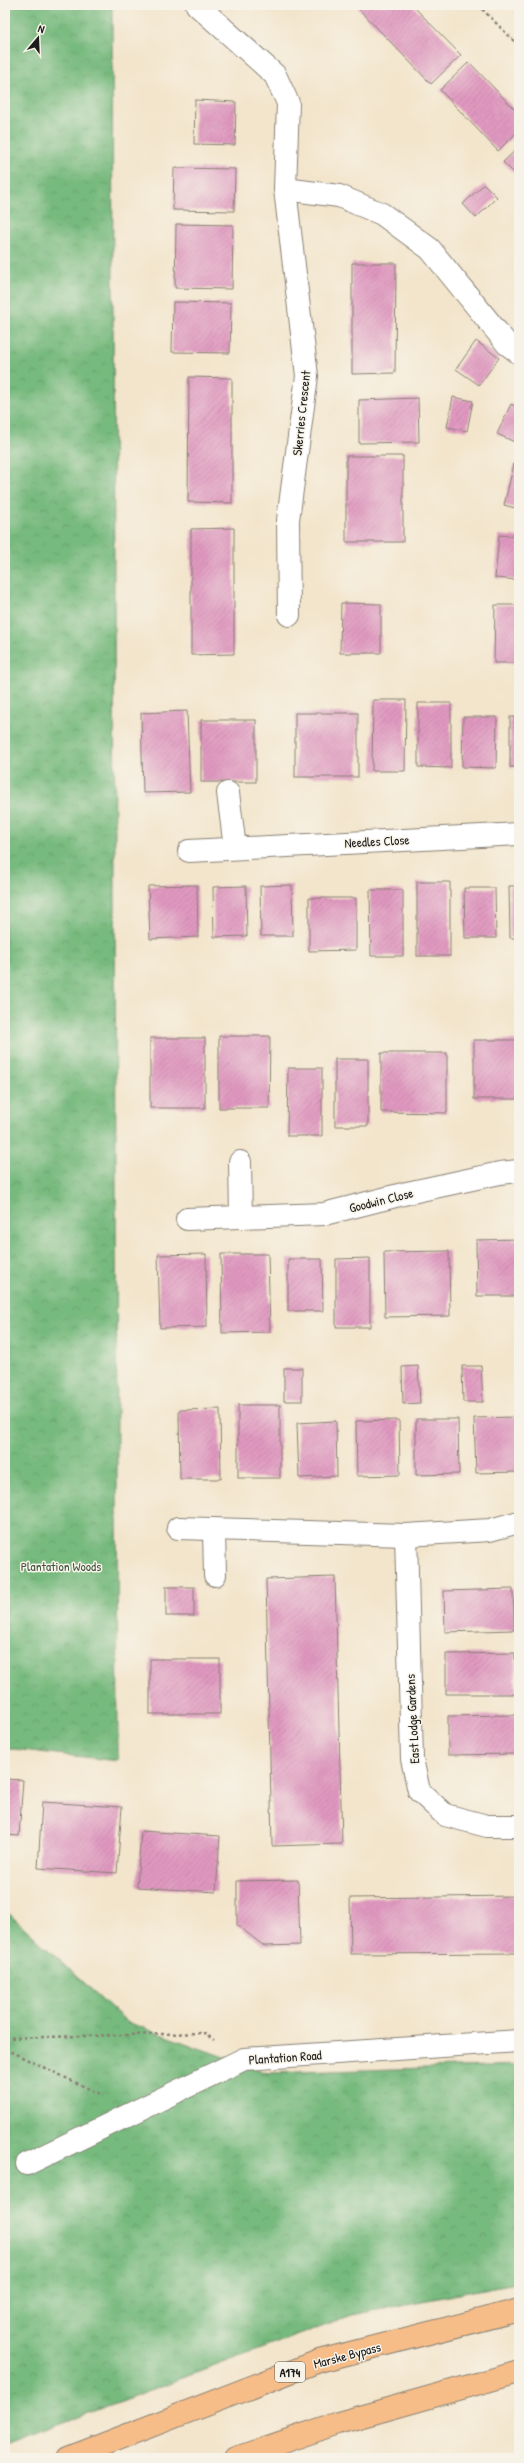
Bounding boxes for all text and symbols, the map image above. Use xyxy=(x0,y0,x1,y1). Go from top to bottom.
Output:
north arrow xyxy=(18,18,58,58)
text: N xyxy=(36,21,46,36)
street label: Skerries Crescent xyxy=(288,369,314,456)
street label: Needles Close xyxy=(344,830,410,852)
street label: Goodwin Close xyxy=(347,1183,415,1217)
park label: Plantation Woods xyxy=(21,1557,101,1575)
street label: East Lodge Gardens xyxy=(401,1674,423,1764)
street label: Plantation Road xyxy=(248,2045,322,2069)
street label: Marske Bypass xyxy=(311,2337,383,2373)
road number: A174 xyxy=(275,2362,305,2382)

